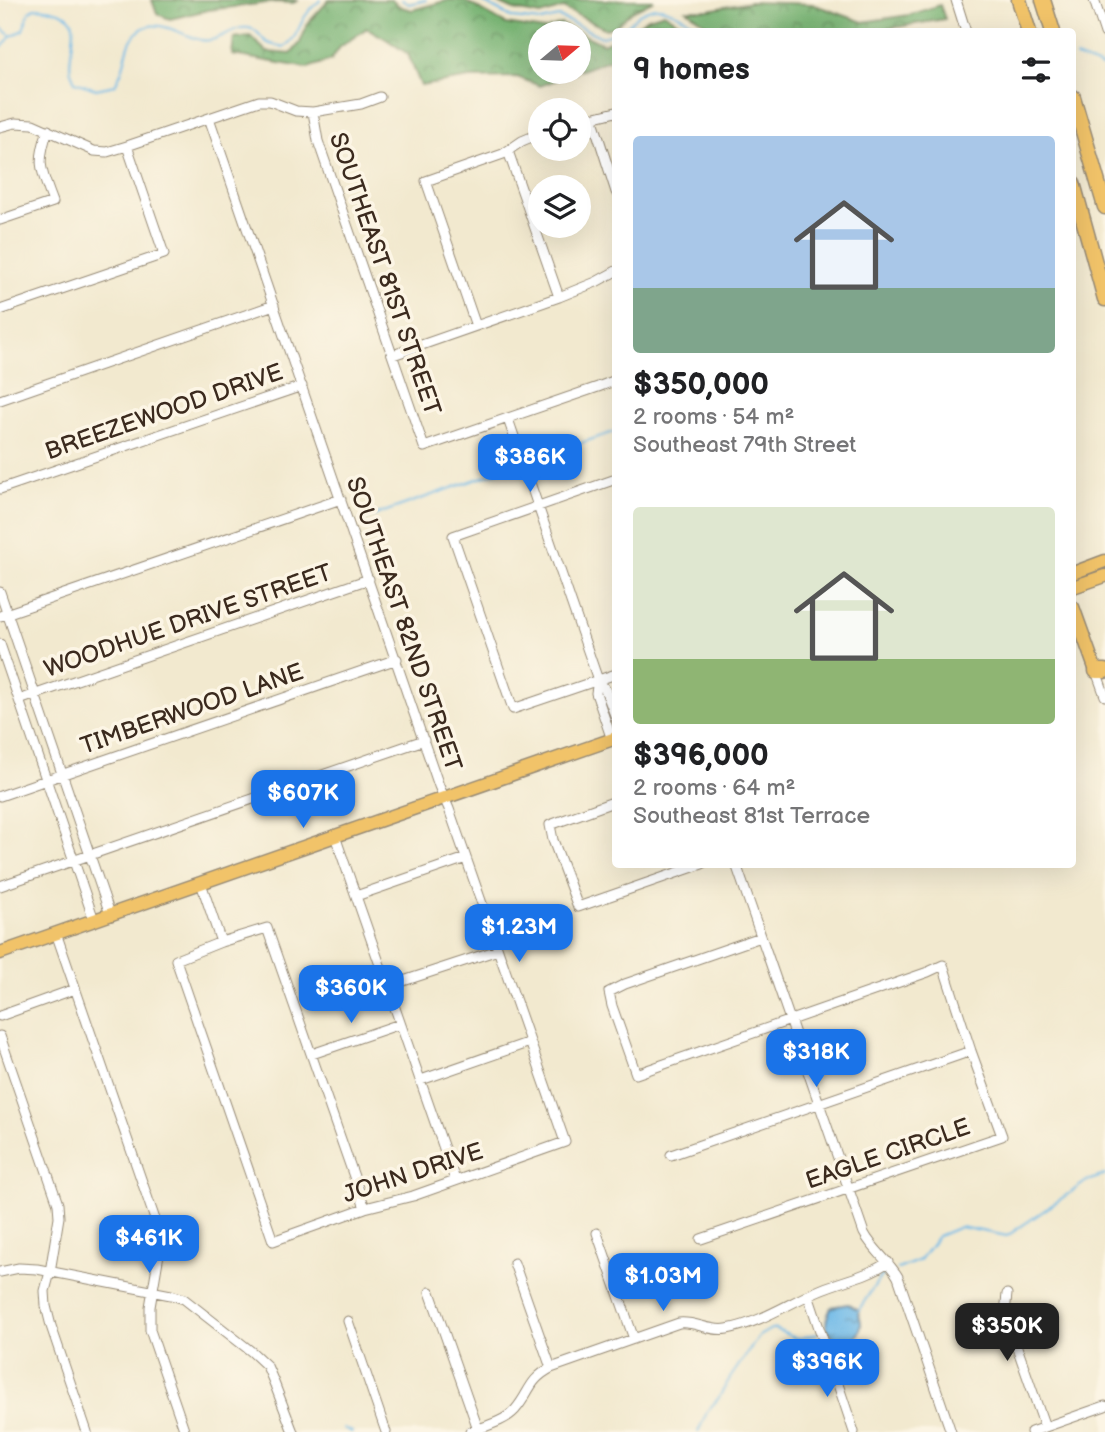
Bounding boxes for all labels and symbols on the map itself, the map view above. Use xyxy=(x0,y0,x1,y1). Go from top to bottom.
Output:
north arrow xyxy=(528,21,592,84)
street label: SOUTHEAST 81ST STREET xyxy=(323,129,447,420)
street label: BREEZEWOOD DRIVE xyxy=(41,358,287,466)
pin: $386K xyxy=(481,434,579,494)
street label: SOUTHEAST 82ND STREET xyxy=(340,473,468,775)
street label: WOODHUE DRIVE STREET xyxy=(40,558,336,684)
street label: TIMBERWOOD LANE xyxy=(77,657,307,761)
pin: $607K xyxy=(254,770,352,830)
pin: $1.23M xyxy=(462,904,576,964)
pin: $360K xyxy=(302,965,400,1025)
pin: $318K xyxy=(767,1030,865,1089)
street label: EAGLE CIRCLE xyxy=(802,1112,974,1196)
street label: JOHN DRIVE xyxy=(339,1137,487,1209)
pin: $461K xyxy=(100,1216,198,1275)
pin: $1.03M xyxy=(606,1254,720,1313)
pin: $350K xyxy=(958,1304,1056,1363)
pin: $396K xyxy=(778,1340,876,1399)

